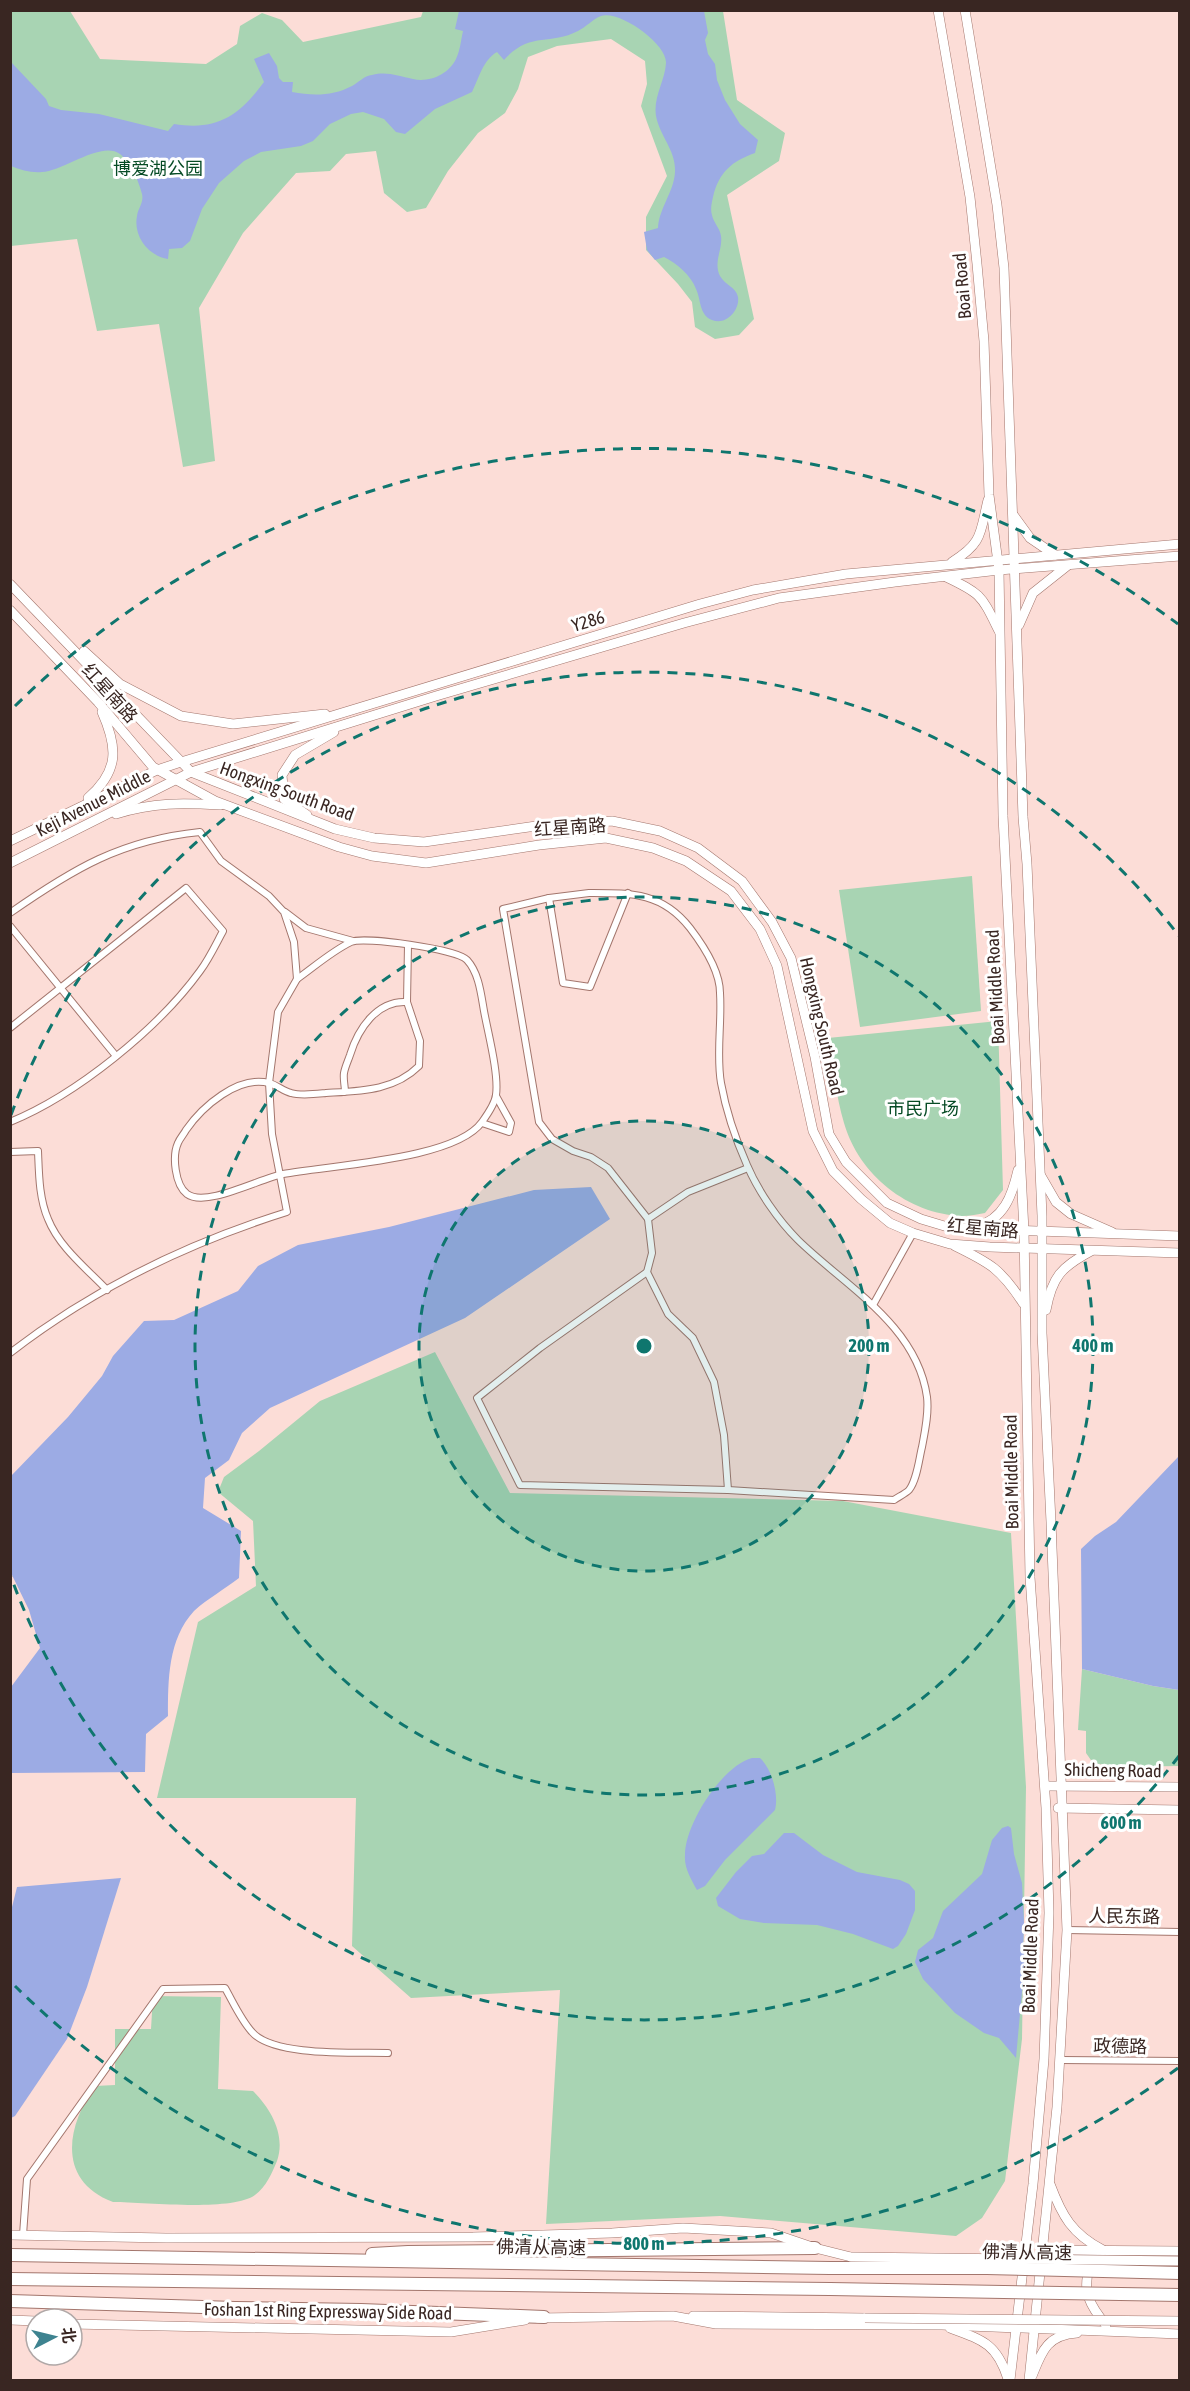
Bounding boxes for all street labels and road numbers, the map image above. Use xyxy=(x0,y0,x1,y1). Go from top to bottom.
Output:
street label: Boai Road xyxy=(949,252,975,320)
street label: Y286 xyxy=(569,606,607,636)
street label: 红星南路 xyxy=(78,659,142,727)
street label: Hongxing South Road xyxy=(217,757,357,825)
street label: Keji Avenue Middle xyxy=(32,765,154,841)
street label: 红星南路 xyxy=(533,814,607,840)
street label: Boai Middle Road xyxy=(982,929,1008,1045)
street label: Hongxing South Road xyxy=(796,955,848,1097)
street label: 红星南路 xyxy=(946,1214,1020,1242)
street label: Boai Middle Road xyxy=(999,1414,1023,1530)
street label: Shicheng Road xyxy=(1064,1759,1162,1781)
street label: Boai Middle Road xyxy=(1018,1898,1042,2014)
street label: 人民东路 xyxy=(1088,1905,1160,1927)
street label: 政德路 xyxy=(1093,2035,1147,2057)
street label: 佛清从高速 xyxy=(496,2236,586,2258)
street label: 佛清从高速 xyxy=(982,2241,1072,2263)
street label: Foshan 1st Ring Expressway Side Road xyxy=(204,2298,452,2324)

